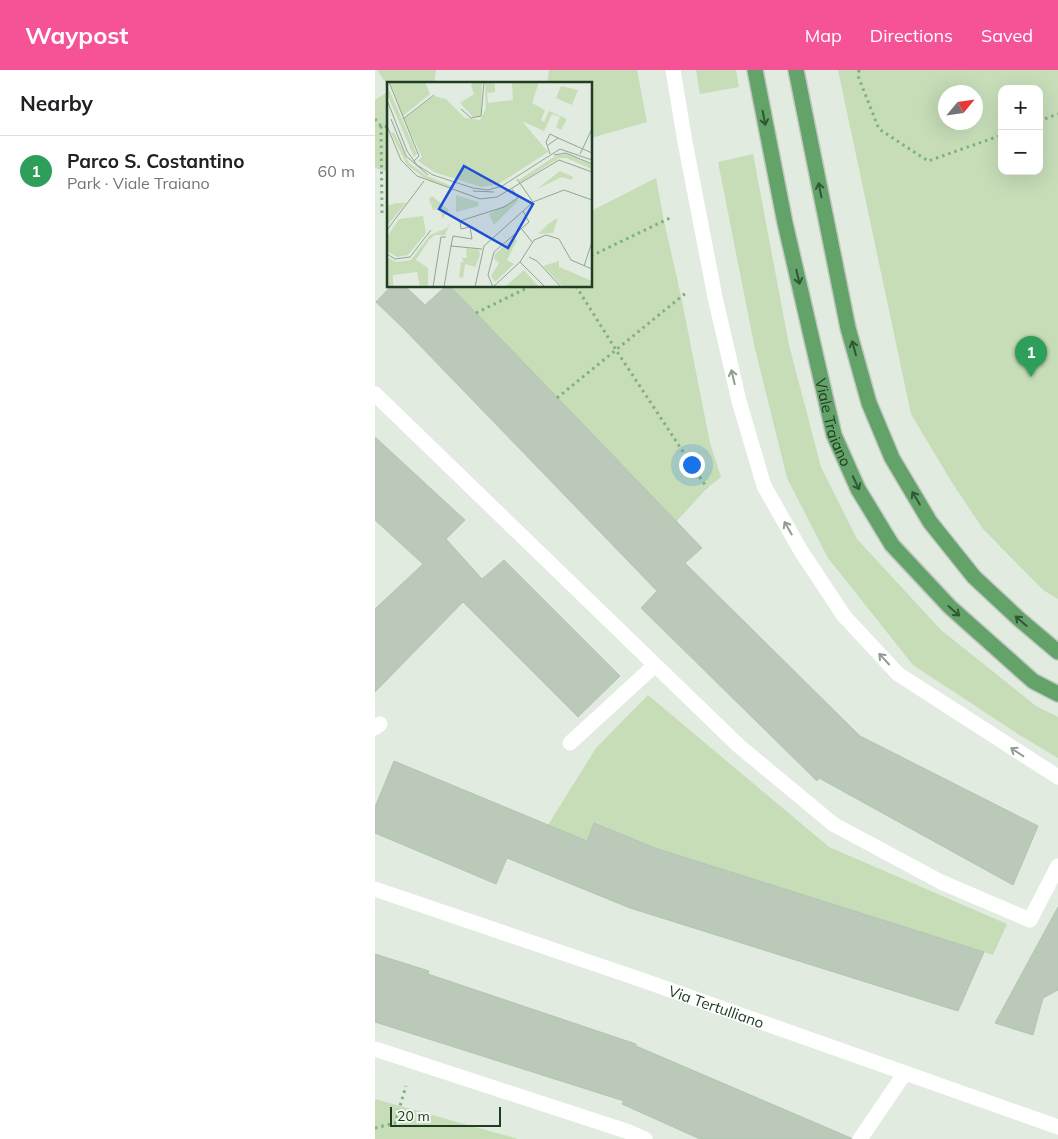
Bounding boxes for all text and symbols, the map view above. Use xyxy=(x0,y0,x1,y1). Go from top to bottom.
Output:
text: Waypost xyxy=(25,20,128,50)
text: Map xyxy=(805,24,842,47)
text: Directions xyxy=(870,24,953,47)
text: Saved xyxy=(981,24,1033,47)
inset map xyxy=(387,82,593,288)
north arrow xyxy=(938,85,983,130)
map controls xyxy=(998,85,1043,175)
button: + xyxy=(998,85,1043,130)
text: Nearby xyxy=(20,90,93,116)
one-way arrow xyxy=(759,110,769,126)
button: − xyxy=(998,130,1043,175)
text: Parco S. Costantino xyxy=(67,149,244,173)
text: 1 xyxy=(31,161,41,181)
text: 60 m xyxy=(318,161,355,181)
text: Park · Viale Traiano xyxy=(67,173,210,193)
one-way arrow xyxy=(815,182,824,198)
one-way arrow xyxy=(794,268,803,284)
pin: 1 xyxy=(1015,336,1047,377)
one-way arrow xyxy=(848,341,858,357)
one-way arrow xyxy=(728,369,737,385)
street label: Viale Traiano xyxy=(812,376,856,469)
your location xyxy=(679,452,705,478)
one-way arrow xyxy=(851,475,861,490)
one-way arrow xyxy=(910,491,920,505)
one-way arrow xyxy=(783,521,793,536)
one-way arrow xyxy=(948,605,961,617)
one-way arrow xyxy=(1014,615,1027,626)
one-way arrow xyxy=(878,652,890,665)
one-way arrow xyxy=(1010,746,1024,756)
street label: Via Tertulliano xyxy=(666,981,767,1032)
scale bar xyxy=(390,1104,501,1127)
text: 20 m xyxy=(397,1107,430,1125)

